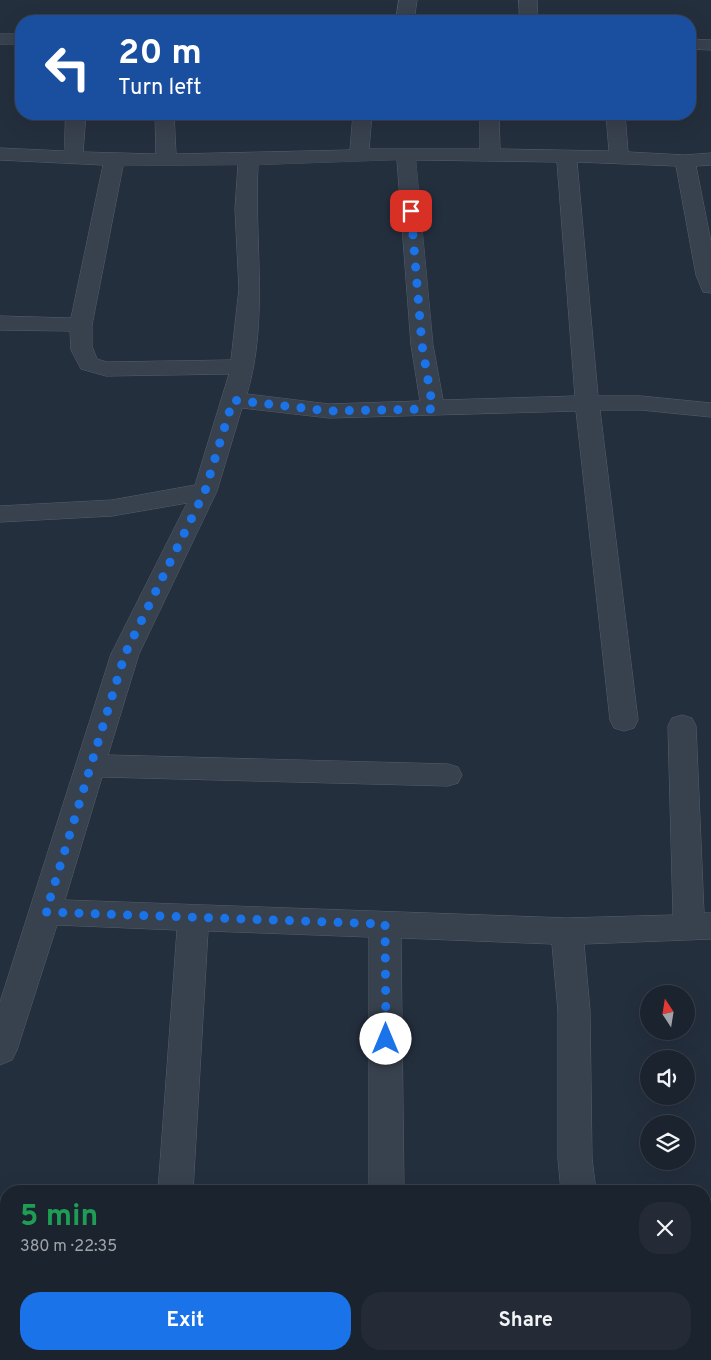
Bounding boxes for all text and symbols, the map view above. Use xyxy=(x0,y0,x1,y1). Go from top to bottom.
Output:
text: 20 m xyxy=(118,32,202,76)
icon: left xyxy=(35,35,100,100)
text: Turn left xyxy=(118,75,201,102)
pin xyxy=(390,190,432,232)
icon: arrive xyxy=(397,197,425,225)
north arrow xyxy=(640,985,695,1040)
map controls xyxy=(640,985,695,1170)
position arrow xyxy=(359,1012,411,1064)
button: sound xyxy=(640,1050,695,1105)
button: layers xyxy=(640,1115,695,1170)
text: 5 min xyxy=(20,1199,98,1236)
button: close xyxy=(639,1202,691,1254)
text: 380 m · 22:35 xyxy=(20,1237,117,1257)
button: Exit xyxy=(20,1292,351,1350)
button: Share xyxy=(361,1292,691,1350)

